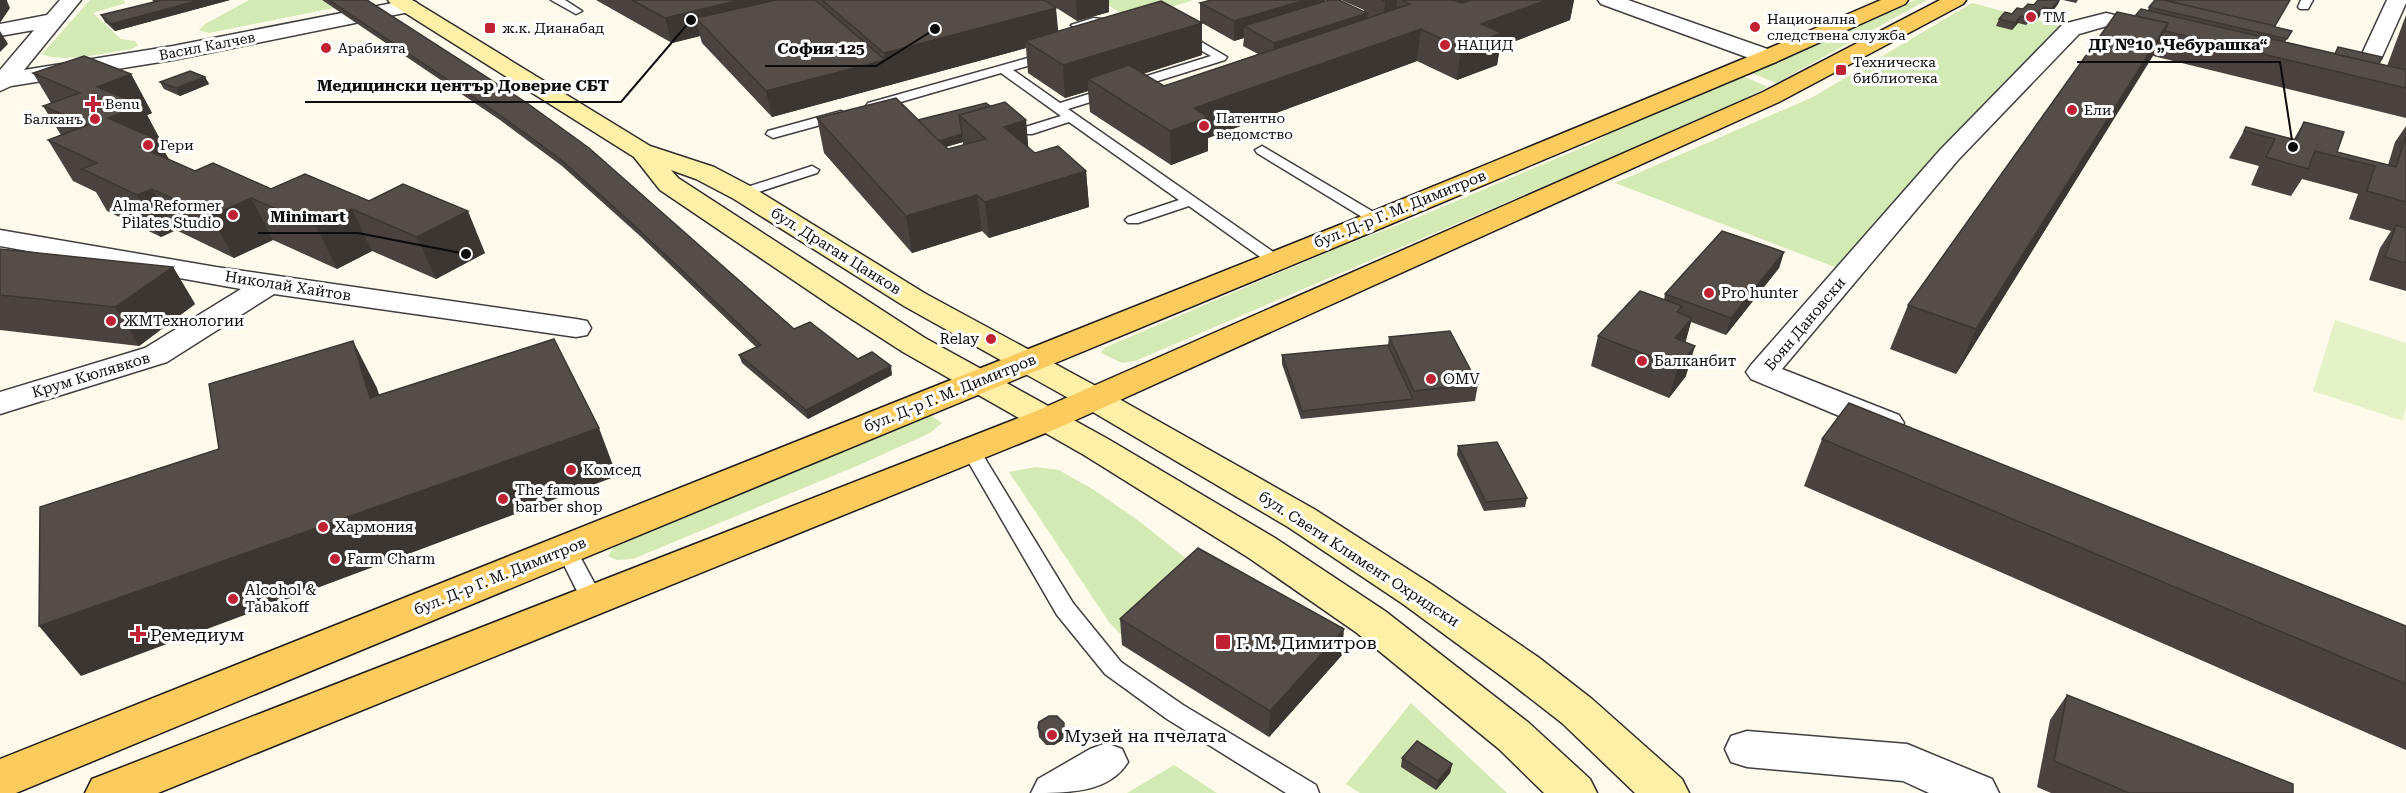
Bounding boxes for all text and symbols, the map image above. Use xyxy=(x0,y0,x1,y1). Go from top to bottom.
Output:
place label: TM xyxy=(2043,9,2066,25)
marker: TM xyxy=(2024,10,2038,24)
place label: Национална следствена служба xyxy=(1767,11,1906,43)
place label: ж.к. Дианабад xyxy=(502,20,604,36)
marker: Национална следствена служба xyxy=(1748,20,1762,34)
marker: ж.к. Дианабад xyxy=(483,21,497,35)
callout: ДГ №10 „Чебурашка“ xyxy=(2077,28,2280,62)
street label: Васил Калчев xyxy=(158,29,256,63)
callout: София 125 xyxy=(765,32,876,66)
text: ДГ №10 „Чебурашка“ xyxy=(2089,35,2268,54)
place label: НАЦИД xyxy=(1457,37,1513,53)
marker: НАЦИД xyxy=(1438,38,1452,52)
text: София 125 xyxy=(777,39,865,58)
place label: Арабията xyxy=(338,40,406,56)
marker: Арабията xyxy=(319,41,333,55)
place label: Техническа библиотека xyxy=(1853,54,1938,86)
marker: Техническа библиотека xyxy=(1834,63,1848,77)
callout: Медицински център Доверие СБТ xyxy=(305,68,621,102)
text: Медицински център Доверие СБТ xyxy=(317,76,610,95)
place label: Benu xyxy=(105,96,140,112)
marker: Benu xyxy=(86,97,100,111)
place label: Ели xyxy=(2084,102,2111,118)
marker: Ели xyxy=(2065,103,2079,117)
place label: Патентно ведомство xyxy=(1216,110,1293,142)
place label: Балканъ xyxy=(23,111,83,127)
marker: Балканъ xyxy=(88,112,102,126)
marker: Патентно ведомство xyxy=(1197,119,1211,133)
place label: Гери xyxy=(160,137,194,153)
marker: Гери xyxy=(141,138,155,152)
street label: бул. Д-р Г. М. Димитров xyxy=(1311,166,1489,252)
place label: Alma Reformer Pilates Studio xyxy=(112,197,221,232)
callout: Minimart xyxy=(258,199,358,233)
street label: бул. Драган Цанков xyxy=(768,204,904,298)
text: Minimart xyxy=(270,207,346,226)
marker: Alma Reformer Pilates Studio xyxy=(226,208,240,222)
street label: Николай Хайтов xyxy=(224,267,352,305)
street label: Боян Дановски xyxy=(1761,274,1849,374)
place label: Pro hunter xyxy=(1721,284,1798,302)
marker: Pro hunter xyxy=(1702,286,1716,300)
place label: ЖМТехнологии xyxy=(123,312,244,330)
marker: ЖМТехнологии xyxy=(104,314,118,328)
place label: Relay xyxy=(939,330,979,348)
marker: Relay xyxy=(984,332,998,346)
street label: Крум Кюлявков xyxy=(30,348,152,402)
street label: бул. Д-р Г. М. Димитров xyxy=(861,350,1039,436)
place label: Балканбит xyxy=(1654,352,1736,370)
marker: Балканбит xyxy=(1635,354,1649,368)
place label: OMV xyxy=(1443,370,1480,388)
marker: OMV xyxy=(1424,372,1438,386)
place label: Комсед xyxy=(583,461,642,479)
marker: Комсед xyxy=(564,463,578,477)
place label: The famous barber shop xyxy=(515,481,603,516)
street label: бул. Свети Климент Охридски xyxy=(1255,487,1463,631)
marker: The famous barber shop xyxy=(496,492,510,506)
place label: Хармония xyxy=(335,518,414,536)
marker: Хармония xyxy=(316,520,330,534)
street label: бул. Д-р Г. М. Димитров xyxy=(411,533,589,619)
place label: Farm Charm xyxy=(347,550,436,568)
marker: Farm Charm xyxy=(328,552,342,566)
place label: Alcohol & Tabakoff xyxy=(245,581,316,616)
marker: Alcohol & Tabakoff xyxy=(226,592,240,606)
place label: Ремедиум xyxy=(150,624,244,645)
marker: Ремедиум xyxy=(131,627,145,641)
place label: Г. М. Димитров xyxy=(1236,632,1377,653)
marker: Г. М. Димитров xyxy=(1214,633,1232,651)
place label: Музей на пчелата xyxy=(1064,725,1227,746)
marker: Музей на пчелата xyxy=(1045,728,1059,742)

